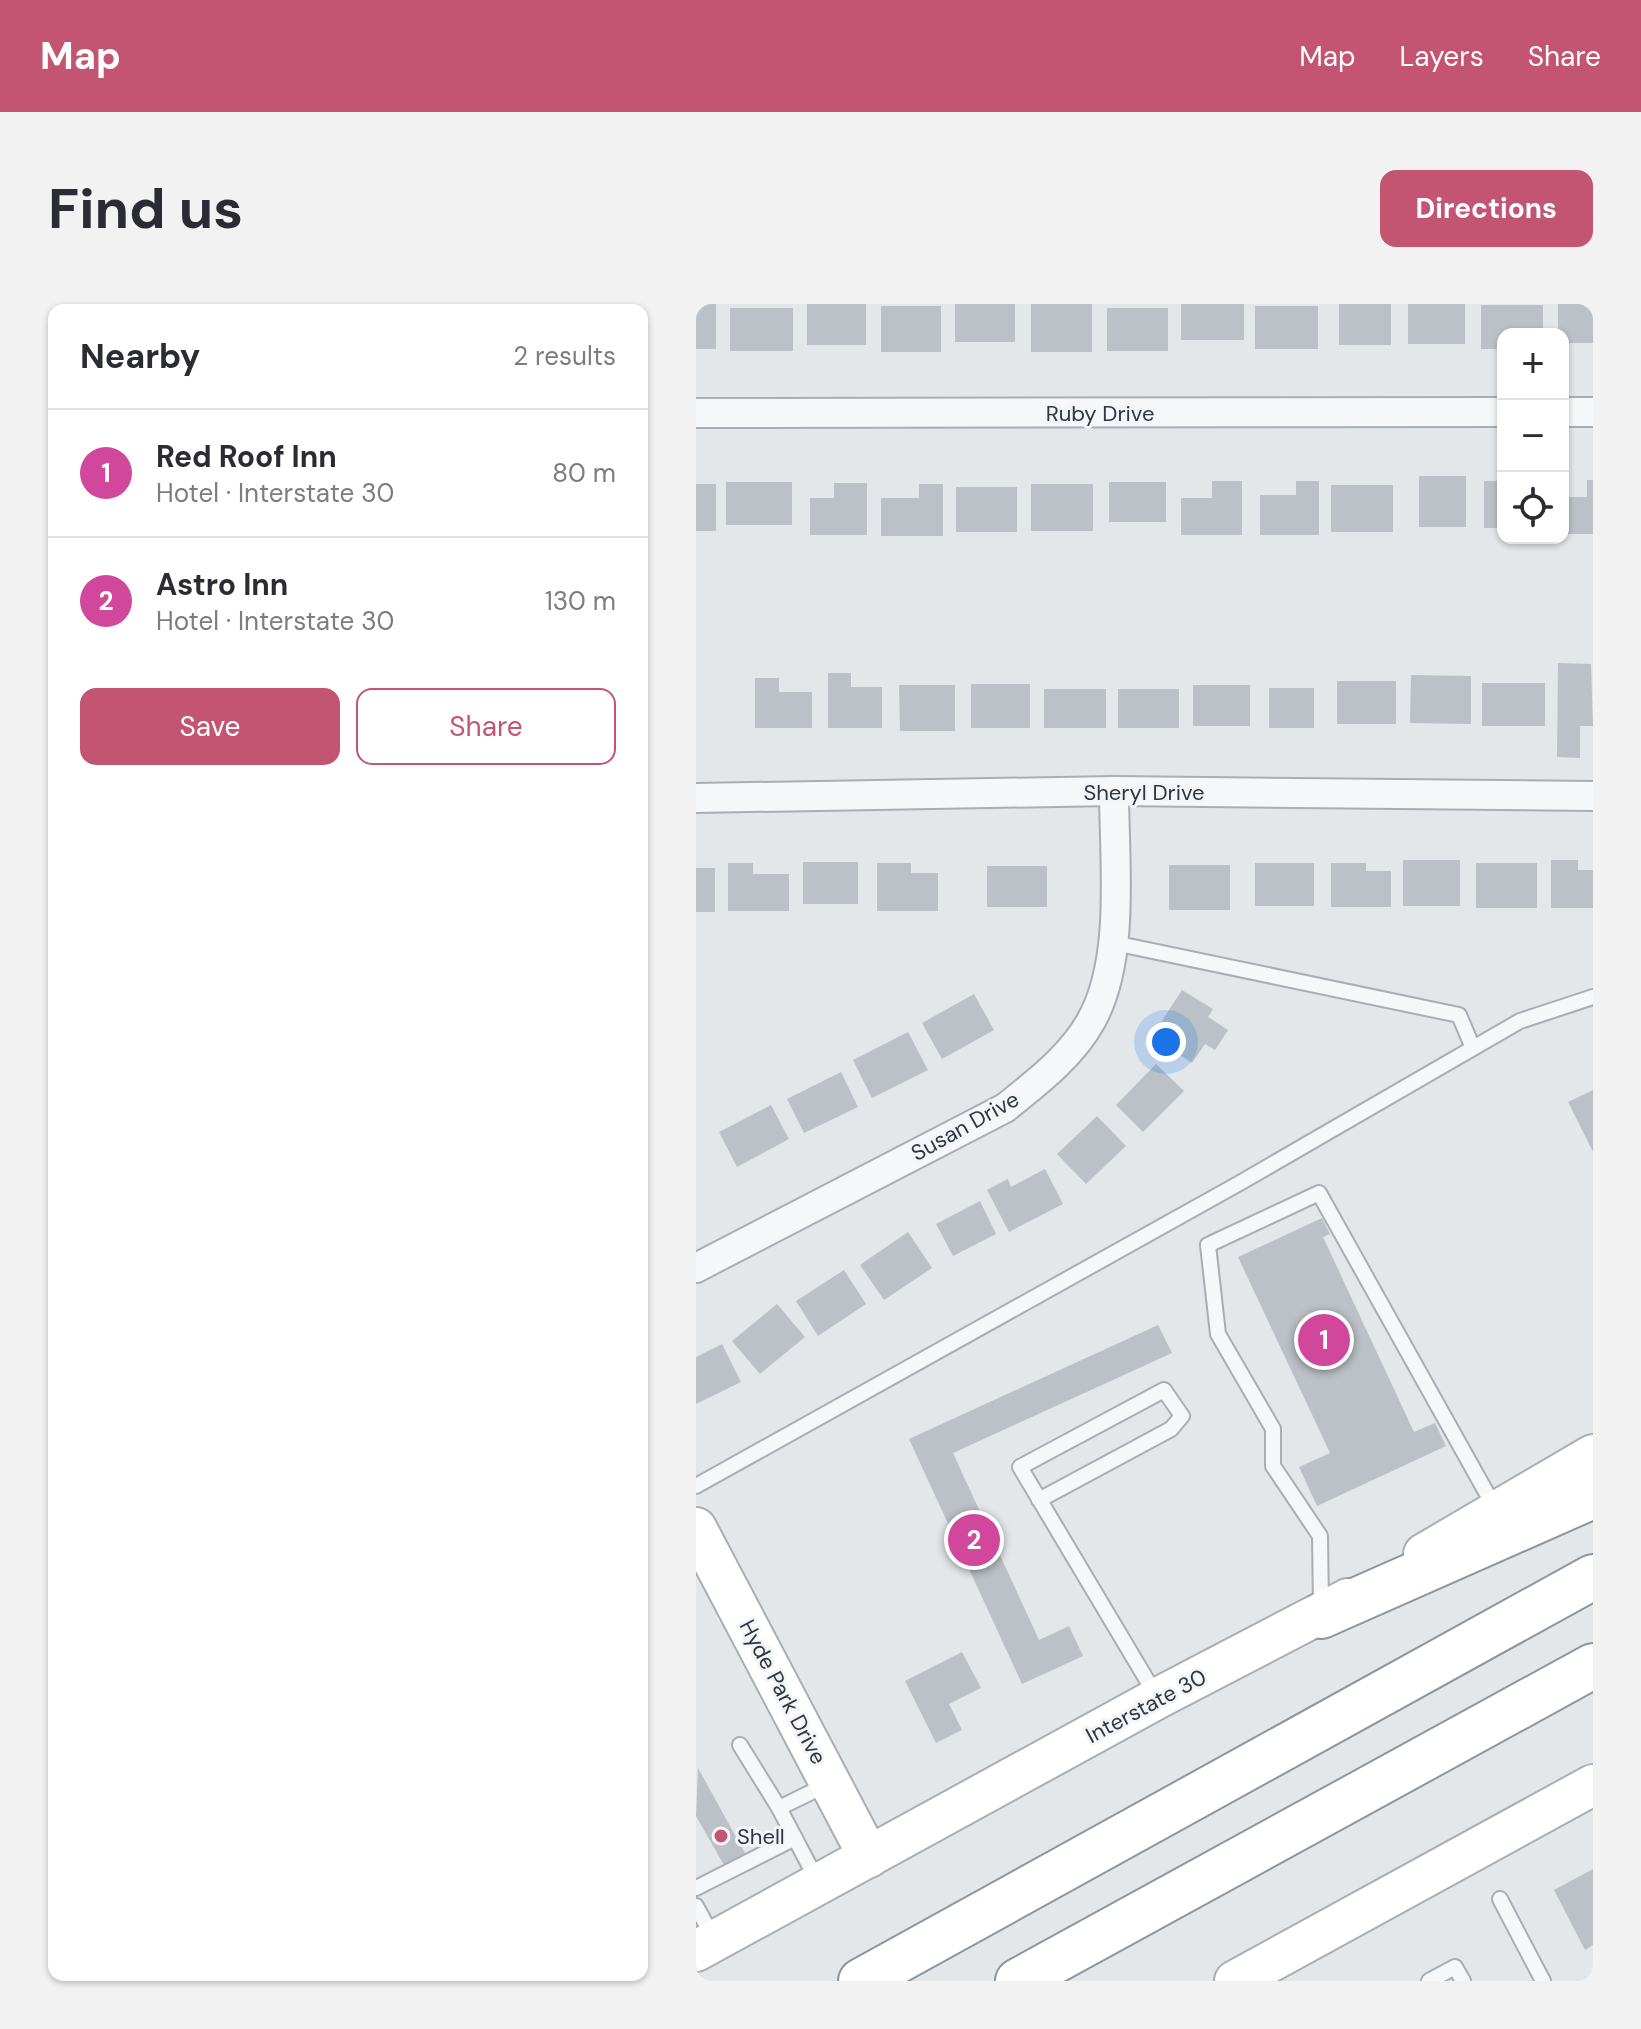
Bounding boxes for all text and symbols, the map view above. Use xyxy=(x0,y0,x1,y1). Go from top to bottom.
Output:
text: Map xyxy=(40,31,121,81)
text: Map xyxy=(1299,38,1356,75)
text: Layers xyxy=(1400,38,1484,75)
text: Share xyxy=(1528,38,1601,75)
button: Directions xyxy=(1380,170,1593,247)
text: Find us xyxy=(48,172,243,245)
map controls xyxy=(1497,328,1569,544)
button: + xyxy=(1497,328,1569,400)
text: Nearby xyxy=(80,334,200,379)
text: 2 results xyxy=(513,339,616,373)
street label: Ruby Drive xyxy=(1046,399,1154,428)
button: − xyxy=(1497,400,1569,472)
text: Red Roof Inn xyxy=(156,437,337,476)
text: 1 xyxy=(101,456,111,490)
text: 80 m xyxy=(552,456,616,490)
button: locate xyxy=(1497,472,1569,544)
text: Hotel · Interstate 30 xyxy=(156,476,394,510)
text: Astro Inn xyxy=(156,565,288,604)
text: 2 xyxy=(98,584,114,618)
text: 130 m xyxy=(545,584,616,618)
text: Hotel · Interstate 30 xyxy=(156,604,394,638)
button: Save xyxy=(80,688,340,765)
button: Share xyxy=(356,688,616,765)
street label: Sheryl Drive xyxy=(1083,778,1205,807)
your location xyxy=(1146,1022,1186,1062)
street label: Susan Drive xyxy=(906,1084,1024,1168)
pin: 1 xyxy=(1298,1310,1350,1370)
pin: 2 xyxy=(948,1510,1000,1570)
street label: Hyde Park Drive xyxy=(733,1615,833,1769)
street label: Interstate 30 xyxy=(1081,1662,1211,1750)
place label: Shell xyxy=(737,1822,785,1851)
marker: Shell xyxy=(712,1827,730,1845)

